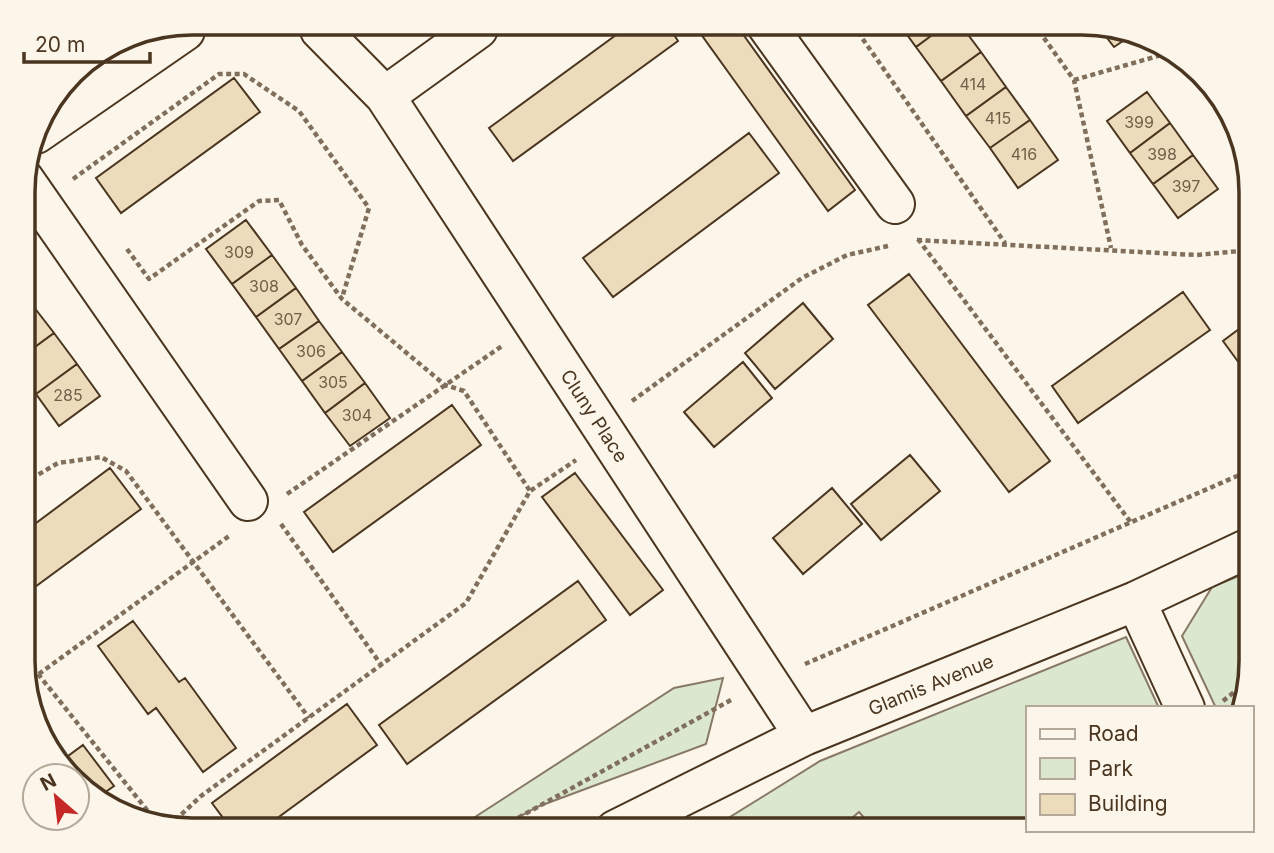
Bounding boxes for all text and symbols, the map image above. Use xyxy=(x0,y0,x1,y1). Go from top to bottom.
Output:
scale bar xyxy=(24,21,150,65)
text: 20 m xyxy=(35,32,85,57)
house number: 414 xyxy=(960,74,986,94)
house number: 415 xyxy=(985,108,1011,128)
house number: 399 xyxy=(1124,112,1154,132)
house number: 416 xyxy=(1011,144,1037,164)
house number: 398 xyxy=(1147,144,1177,164)
house number: 397 xyxy=(1172,176,1200,196)
house number: 309 xyxy=(224,242,254,262)
house number: 308 xyxy=(249,276,279,296)
house number: 307 xyxy=(274,309,302,329)
house number: 306 xyxy=(296,341,326,361)
street label: Cluny Place xyxy=(555,365,633,467)
house number: 305 xyxy=(318,372,348,392)
house number: 285 xyxy=(53,385,83,405)
house number: 304 xyxy=(342,405,372,425)
street label: Glamis Avenue xyxy=(865,649,997,721)
legend xyxy=(1026,706,1253,832)
text: Road xyxy=(1088,721,1139,746)
text: Park xyxy=(1088,756,1133,781)
north arrow xyxy=(21,762,91,832)
text: N xyxy=(36,769,60,796)
text: Building xyxy=(1088,791,1168,816)

